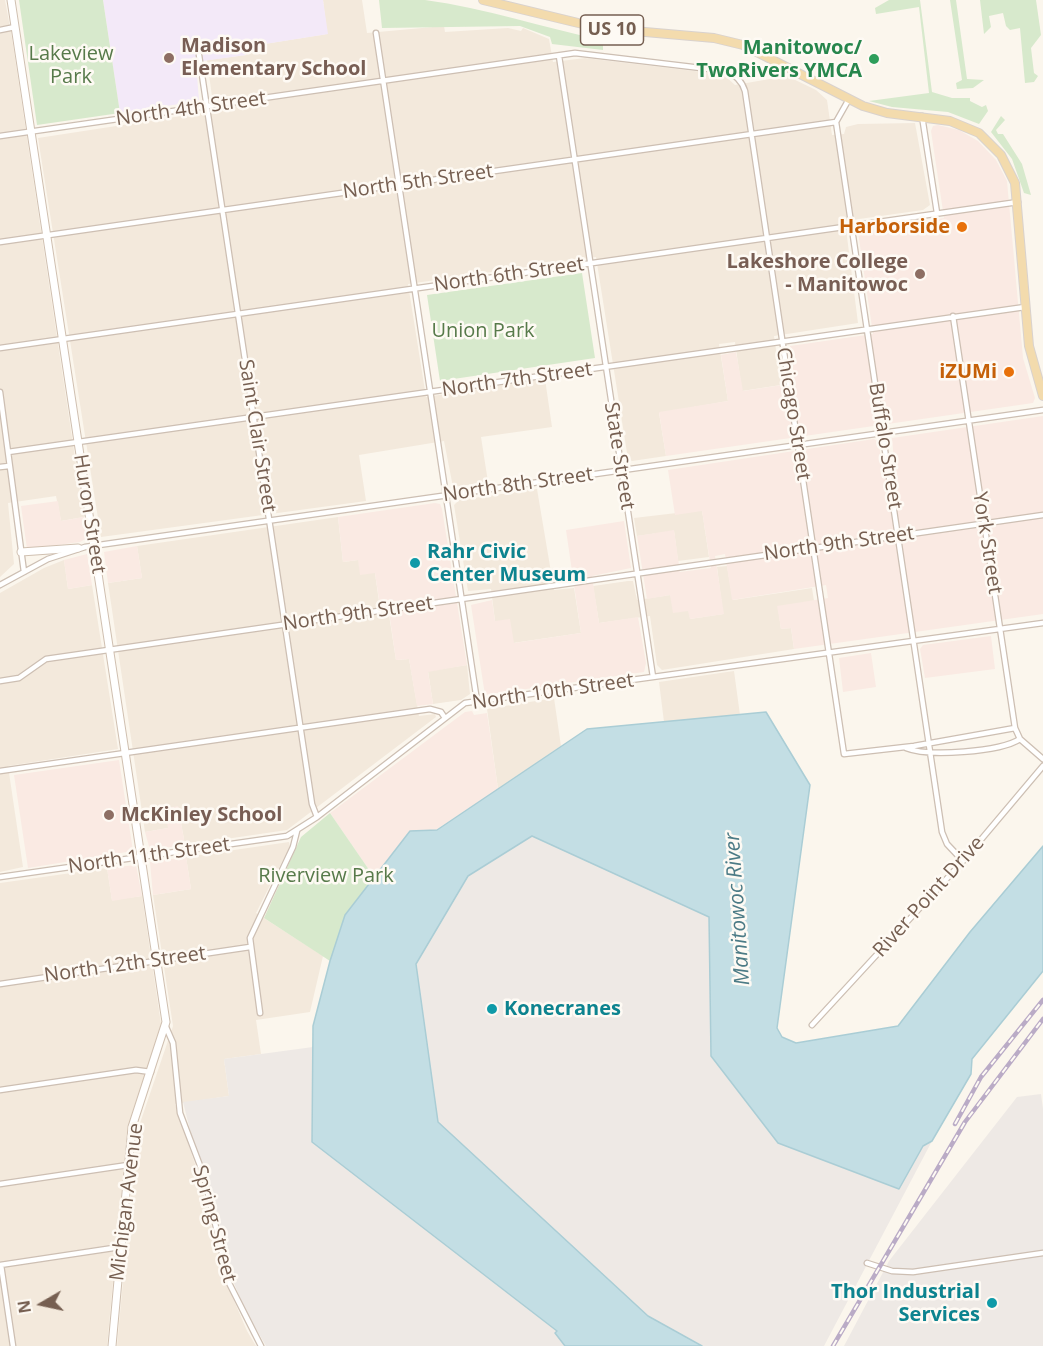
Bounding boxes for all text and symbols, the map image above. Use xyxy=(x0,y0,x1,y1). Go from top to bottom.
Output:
road number: US 10 xyxy=(580,15,644,45)
place label: Madison Elementary School xyxy=(181,34,366,81)
place label: Manitowoc/ TwoRivers YMCA xyxy=(696,36,862,83)
park label: Lakeview Park xyxy=(28,42,114,89)
marker: Madison Elementary School xyxy=(162,51,176,65)
marker: Manitowoc/ TwoRivers YMCA xyxy=(867,52,881,66)
street label: North 4th Street xyxy=(114,87,268,131)
street label: North 5th Street xyxy=(341,160,495,204)
place label: Harborside xyxy=(839,215,950,239)
marker: Harborside xyxy=(955,220,969,234)
place label: Lakeshore College - Manitowoc xyxy=(727,250,908,297)
street label: North 6th Street xyxy=(432,253,586,297)
marker: Lakeshore College - Manitowoc xyxy=(913,267,927,281)
park label: Union Park xyxy=(431,319,535,343)
street label: Chicago Street xyxy=(771,346,815,482)
street label: Saint Clair Street xyxy=(233,358,281,514)
street label: North 7th Street xyxy=(440,358,594,402)
place label: iZUMi xyxy=(939,360,997,384)
marker: iZUMi xyxy=(1002,365,1016,379)
street label: Buffalo Street xyxy=(863,381,907,511)
street label: State Street xyxy=(599,400,639,512)
street label: Huron Street xyxy=(68,453,110,575)
street label: North 8th Street xyxy=(441,463,595,507)
street label: York Street xyxy=(967,490,1007,596)
street label: North 9th Street xyxy=(762,522,916,566)
place label: Rahr Civic Center Museum xyxy=(427,540,586,587)
marker: Rahr Civic Center Museum xyxy=(408,556,422,570)
street label: North 9th Street xyxy=(281,592,435,636)
street label: North 10th Street xyxy=(471,669,635,715)
place label: McKinley School xyxy=(121,803,282,827)
marker: McKinley School xyxy=(102,808,116,822)
water label: Manitowoc River xyxy=(720,832,756,986)
street label: River Point Drive xyxy=(868,832,990,962)
street label: North 11th Street xyxy=(67,833,231,879)
park label: Riverview Park xyxy=(258,864,394,888)
street label: North 12th Street xyxy=(43,942,207,988)
place label: Konecranes xyxy=(504,997,621,1021)
marker: Konecranes xyxy=(485,1002,499,1016)
street label: Michigan Avenue xyxy=(105,1122,149,1282)
street label: Spring Street xyxy=(187,1163,241,1285)
north arrow xyxy=(12,1274,72,1334)
place label: Thor Industrial Services xyxy=(831,1280,980,1327)
marker: Thor Industrial Services xyxy=(985,1296,999,1310)
text: N xyxy=(12,1299,36,1315)

